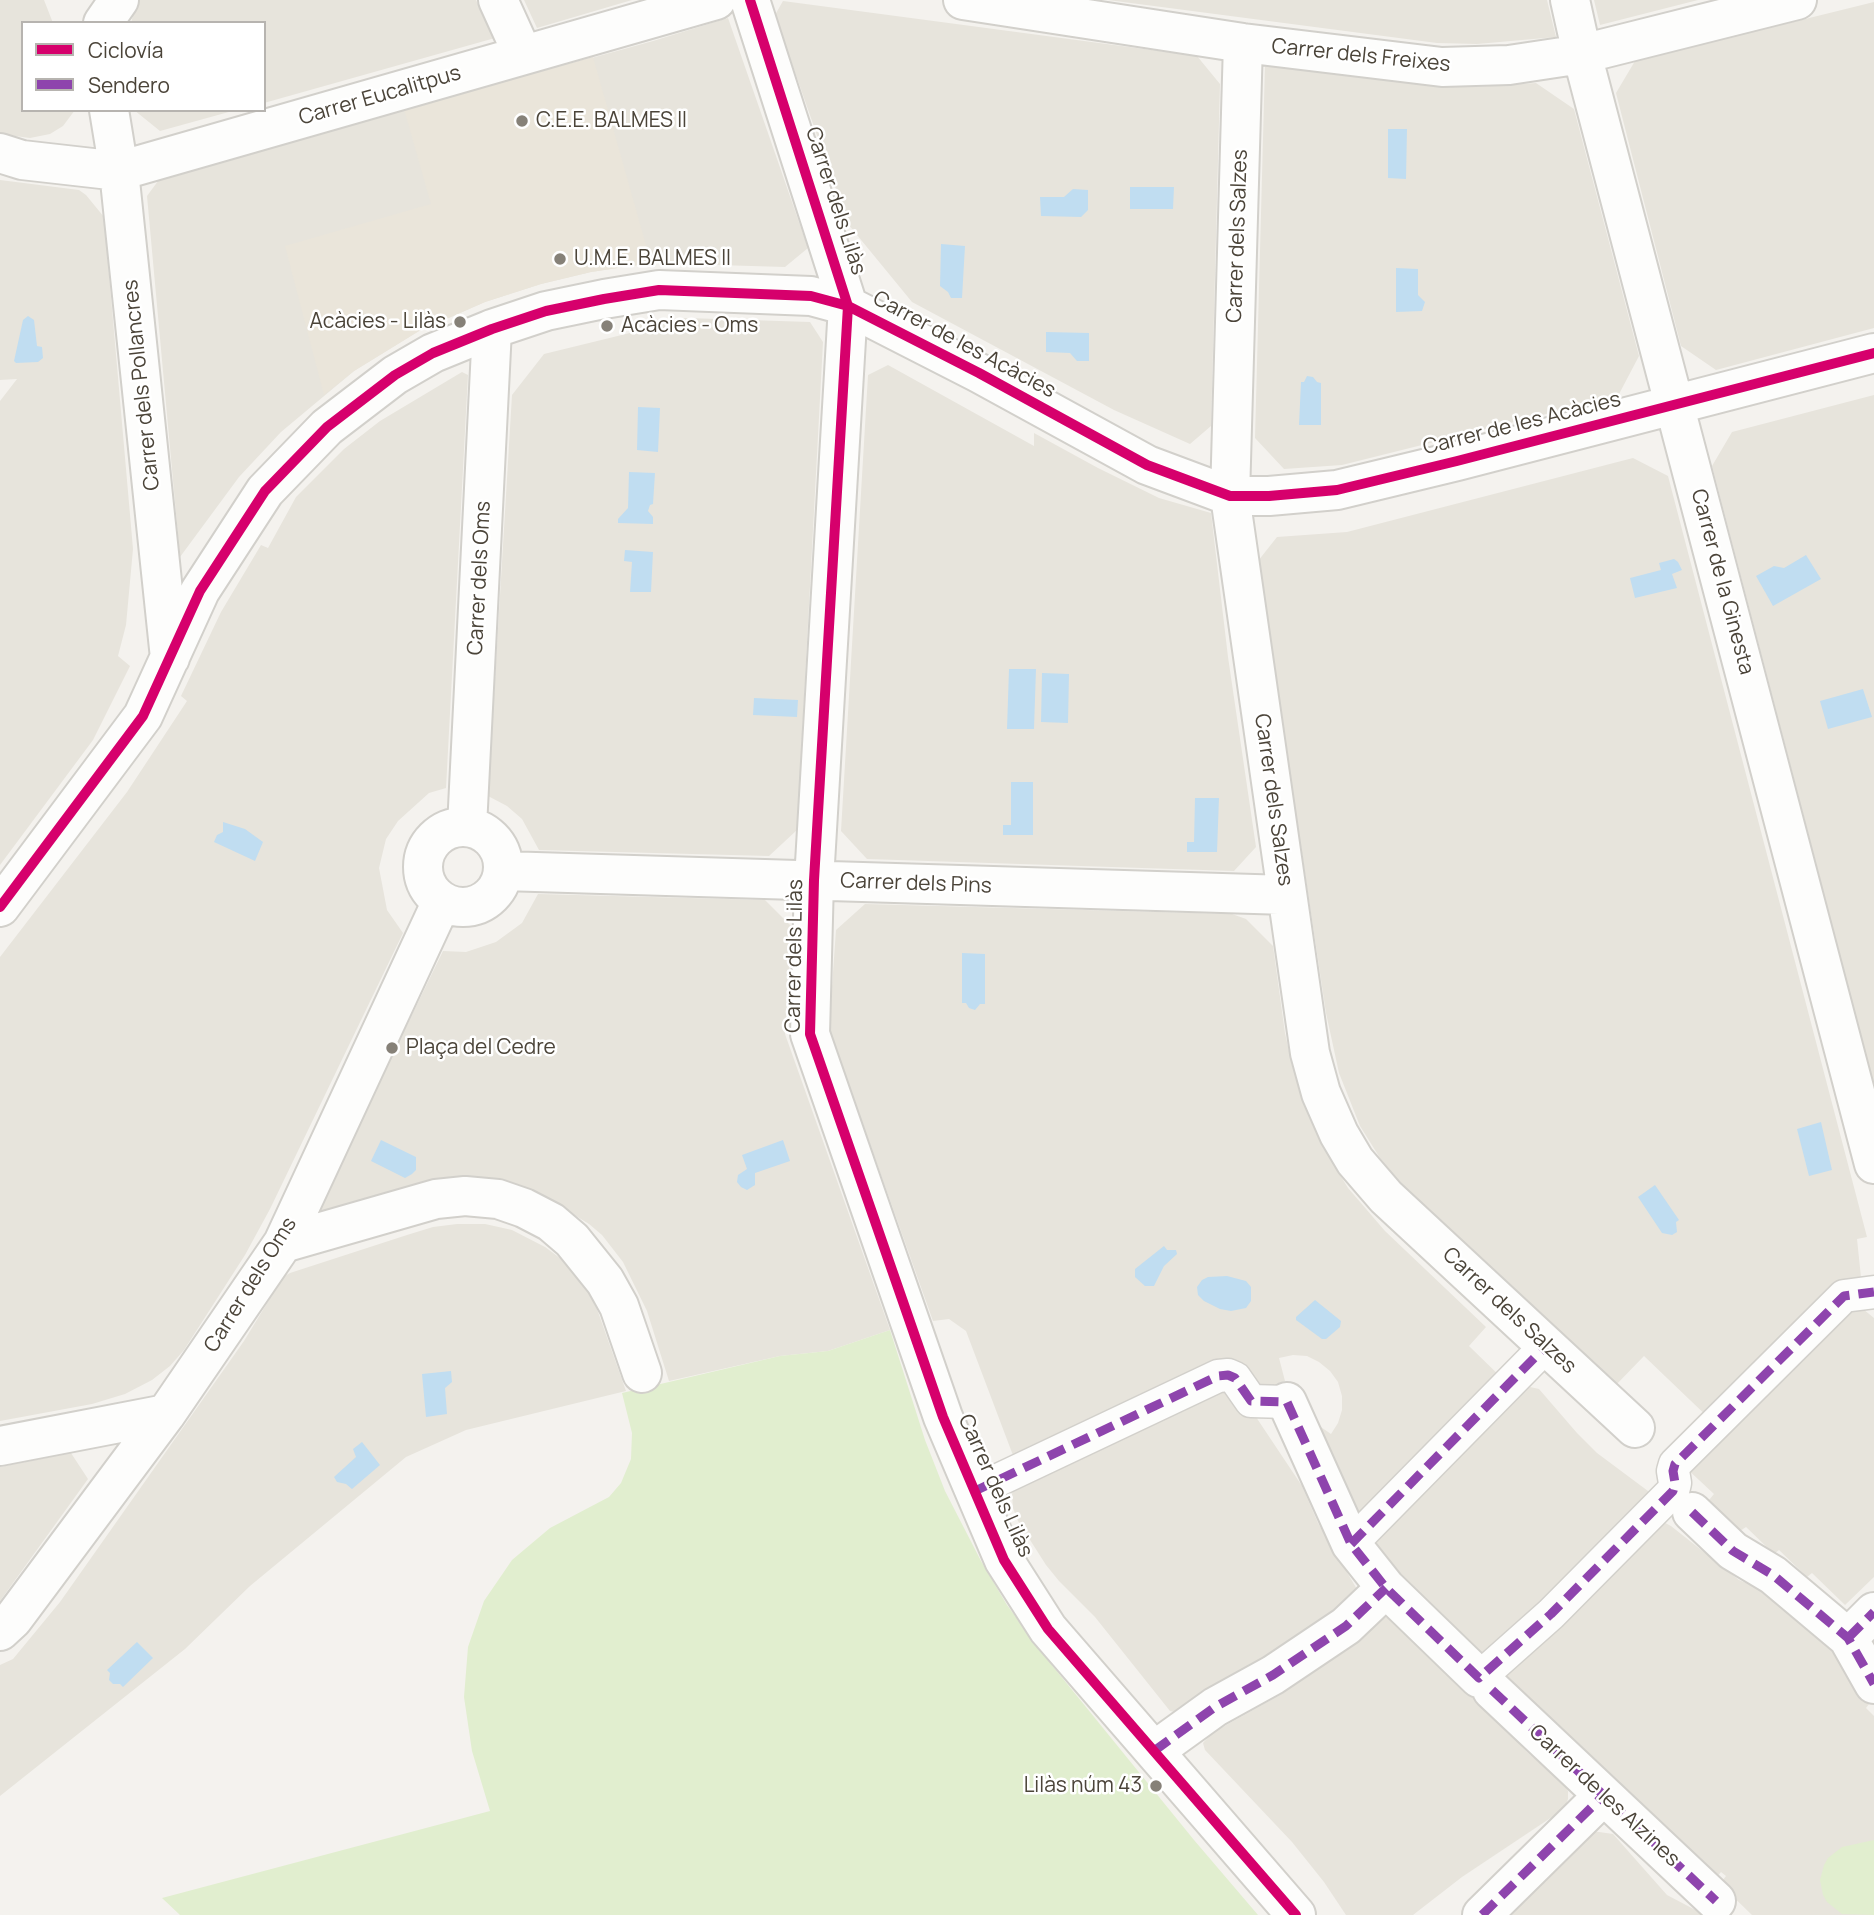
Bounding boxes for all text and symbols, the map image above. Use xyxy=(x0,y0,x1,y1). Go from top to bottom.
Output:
legend xyxy=(21,21,266,112)
street label: Carrer dels Freixes xyxy=(1270,34,1452,78)
text: Ciclovía xyxy=(88,36,163,64)
street label: Carrer Eucalitpus xyxy=(296,61,464,131)
text: Sendero xyxy=(88,71,170,99)
place label: C.E.E. BALMES II xyxy=(536,108,687,134)
marker: C.E.E. BALMES II xyxy=(514,113,530,129)
street label: Carrer dels Lilàs xyxy=(799,124,871,278)
street label: Carrer dels Salzes xyxy=(1222,149,1254,323)
place label: U.M.E. BALMES II xyxy=(574,246,731,272)
marker: U.M.E. BALMES II xyxy=(552,251,568,267)
street label: Carrer dels Pollancres xyxy=(118,278,166,492)
street label: Carrer de les Acàcies xyxy=(868,286,1060,404)
place label: Acàcies - Lilàs xyxy=(310,309,446,335)
place label: Acàcies - Oms xyxy=(621,313,758,339)
marker: Acàcies - Lilàs xyxy=(452,314,468,330)
marker: Acàcies - Oms xyxy=(599,318,615,334)
street label: Carrer de les Acàcies xyxy=(1420,387,1624,461)
street label: Carrer de la Ginesta xyxy=(1685,487,1759,677)
street label: Carrer dels Oms xyxy=(463,500,497,656)
street label: Carrer dels Salzes xyxy=(1248,712,1298,888)
street label: Carrer dels Pins xyxy=(840,869,992,899)
street label: Carrer dels Lilàs xyxy=(781,879,809,1033)
place label: Plaça del Cedre xyxy=(406,1035,556,1061)
marker: Plaça del Cedre xyxy=(384,1040,400,1056)
street label: Carrer dels Oms xyxy=(199,1213,303,1357)
street label: Carrer dels Salzes xyxy=(1437,1243,1581,1379)
street label: Carrer dels Lilàs xyxy=(952,1411,1038,1561)
street label: Carrer de les Alzines xyxy=(1523,1720,1685,1872)
place label: Lilàs núm 43 xyxy=(1024,1773,1142,1799)
marker: Lilàs núm 43 xyxy=(1148,1778,1164,1794)

